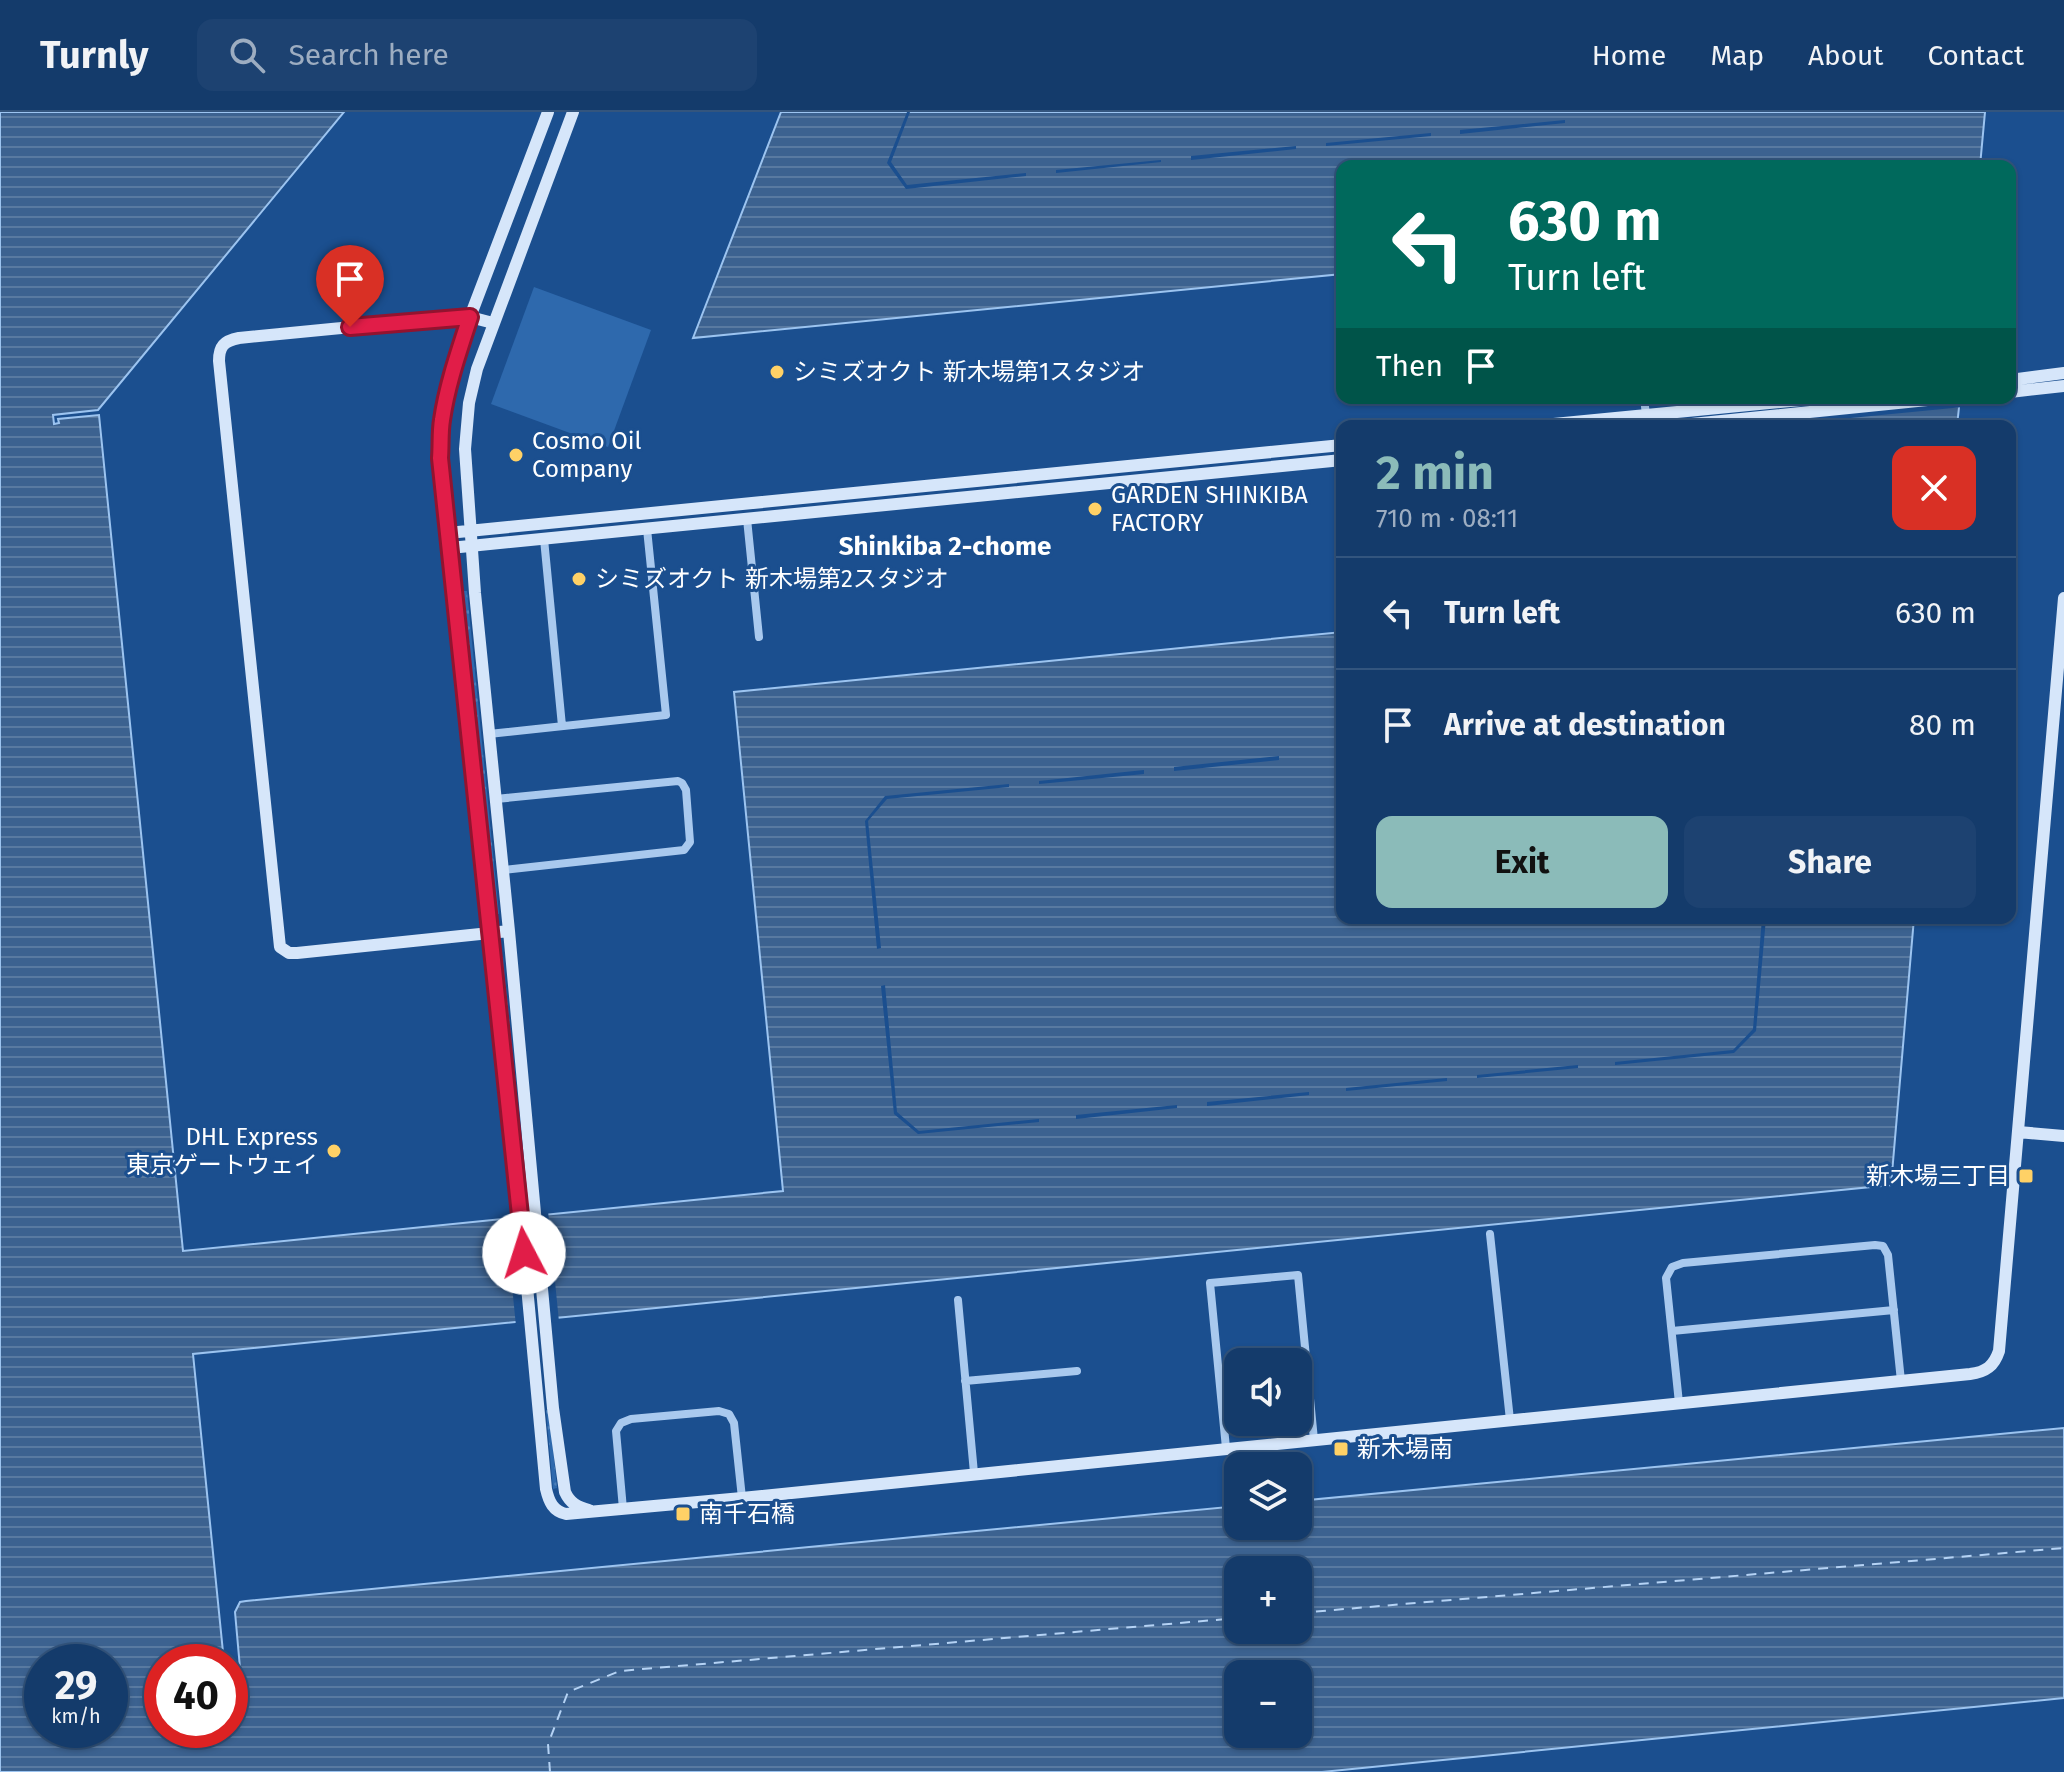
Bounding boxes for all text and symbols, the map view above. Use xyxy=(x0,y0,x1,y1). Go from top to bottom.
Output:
search box xyxy=(197,19,757,91)
text: Turnly xyxy=(40,32,149,78)
icon: search xyxy=(225,33,269,77)
text: Search here xyxy=(289,37,449,73)
text: Home xyxy=(1592,39,1666,72)
text: Map xyxy=(1710,39,1764,72)
text: About xyxy=(1808,39,1883,72)
text: Contact xyxy=(1927,39,2024,72)
text: 630 m xyxy=(1508,188,1662,255)
icon: left xyxy=(1376,192,1480,296)
pin xyxy=(316,245,384,327)
text: Turn left xyxy=(1508,256,1646,300)
icon: arrive xyxy=(328,257,372,301)
icon: arrive xyxy=(1459,344,1503,388)
text: Then xyxy=(1376,348,1443,384)
place label: シミズオクト 新木場第1スタジオ xyxy=(793,358,1145,386)
marker: シミズオクト 新木場第1スタジオ xyxy=(768,363,786,381)
place label: Cosmo Oil Company xyxy=(532,427,642,483)
text: 2 min xyxy=(1376,444,1494,502)
marker: Cosmo Oil Company xyxy=(507,446,525,464)
button: close xyxy=(1892,446,1976,530)
place label: GARDEN SHINKIBA FACTORY xyxy=(1111,481,1308,537)
marker: GARDEN SHINKIBA FACTORY xyxy=(1086,500,1104,518)
text: 710 m · 08:11 xyxy=(1376,503,1518,534)
district label: Shinkiba 2-chome xyxy=(839,531,1051,562)
place label: シミズオクト 新木場第2スタジオ xyxy=(595,565,949,593)
marker: シミズオクト 新木場第2スタジオ xyxy=(570,570,588,588)
icon: left xyxy=(1376,591,1420,635)
text: Turn left xyxy=(1444,595,1560,631)
text: 630 m xyxy=(1895,595,1976,631)
icon: arrive xyxy=(1376,703,1420,747)
text: Arrive at destination xyxy=(1444,707,1726,743)
text: 80 m xyxy=(1909,707,1976,743)
button: Exit xyxy=(1376,816,1668,908)
button: Share xyxy=(1684,816,1976,908)
place label: DHL Express 東京ゲートウェイ xyxy=(126,1123,318,1179)
marker: DHL Express 東京ゲートウェイ xyxy=(325,1142,343,1160)
place label: 新木場三丁目 xyxy=(1866,1162,2010,1190)
marker: 新木場三丁目 xyxy=(2017,1167,2035,1185)
position arrow xyxy=(482,1211,566,1295)
map controls xyxy=(1224,1348,1312,1748)
button: sound xyxy=(1224,1348,1312,1436)
place label: 新木場南 xyxy=(1357,1435,1453,1463)
marker: 新木場南 xyxy=(1332,1440,1350,1458)
button: layers xyxy=(1224,1452,1312,1540)
place label: 南千石橋 xyxy=(699,1500,795,1528)
marker: 南千石橋 xyxy=(674,1505,692,1523)
button: + xyxy=(1224,1556,1312,1644)
speed limit sign: 40 xyxy=(144,1644,248,1748)
button: − xyxy=(1224,1660,1312,1748)
text: 29 xyxy=(55,1662,97,1710)
text: km/h xyxy=(51,1704,101,1728)

